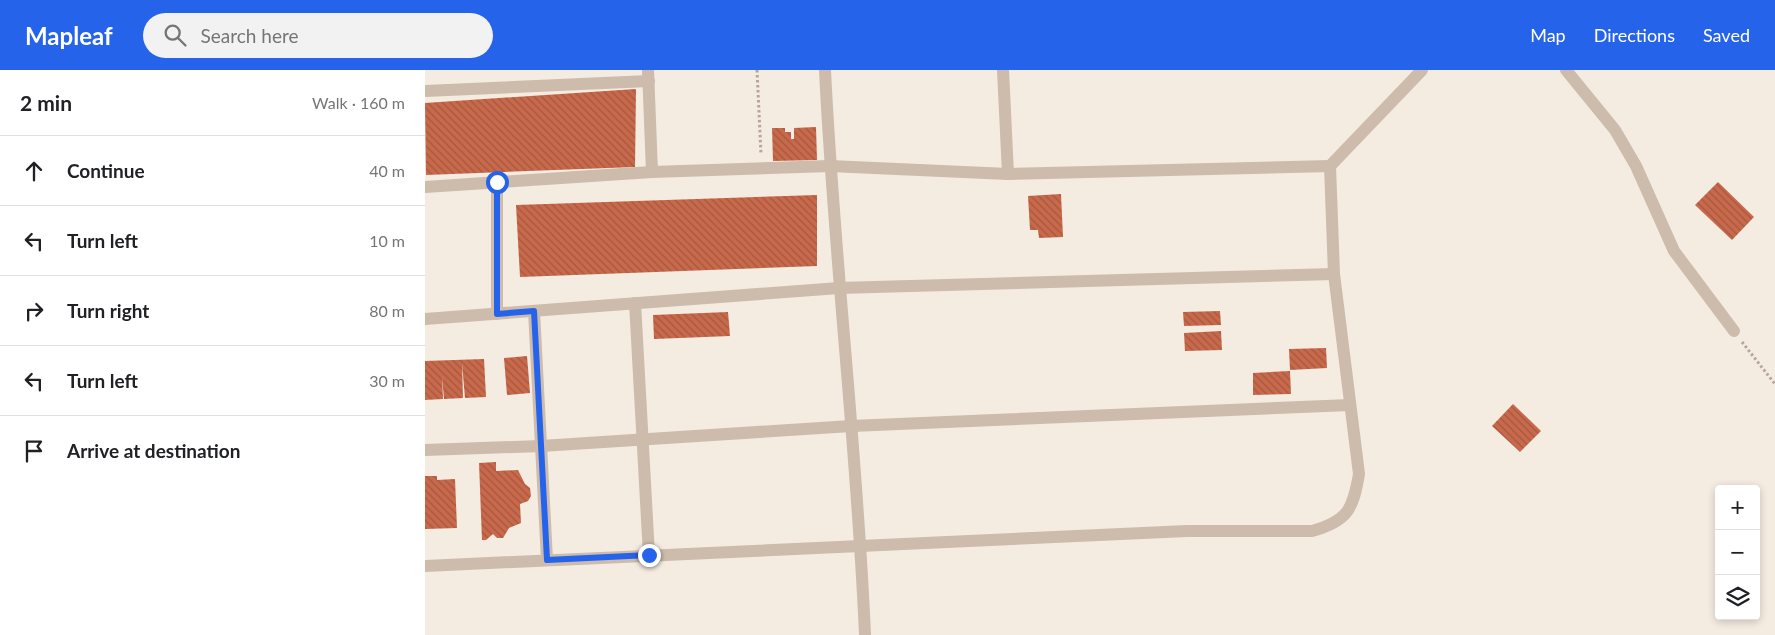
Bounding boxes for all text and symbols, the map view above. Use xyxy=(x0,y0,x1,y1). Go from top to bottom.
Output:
search box xyxy=(143,13,493,58)
text: Mapleaf xyxy=(25,21,113,50)
icon: search xyxy=(161,21,189,49)
text: Search here xyxy=(201,24,299,47)
text: Map xyxy=(1530,24,1566,46)
text: Directions xyxy=(1594,24,1675,46)
text: Saved xyxy=(1703,24,1750,46)
text: 2 min xyxy=(20,90,72,115)
text: Walk · 160 m xyxy=(312,93,405,112)
icon: ahead xyxy=(20,157,48,185)
text: Continue xyxy=(67,159,145,182)
text: 40 m xyxy=(369,161,405,180)
route start xyxy=(486,171,509,194)
icon: left xyxy=(20,227,48,255)
text: Turn left xyxy=(67,229,138,252)
text: 10 m xyxy=(369,231,405,250)
icon: right xyxy=(20,297,48,325)
text: Turn right xyxy=(67,299,149,322)
text: 80 m xyxy=(369,301,405,320)
icon: left xyxy=(20,367,48,395)
text: Turn left xyxy=(67,369,138,392)
text: 30 m xyxy=(369,371,405,390)
icon: arrive xyxy=(20,437,48,465)
text: Arrive at destination xyxy=(67,439,240,462)
map controls xyxy=(1715,485,1760,620)
button: + xyxy=(1715,485,1760,530)
button: − xyxy=(1715,530,1760,575)
route end xyxy=(638,544,661,567)
button: layers xyxy=(1715,575,1760,620)

